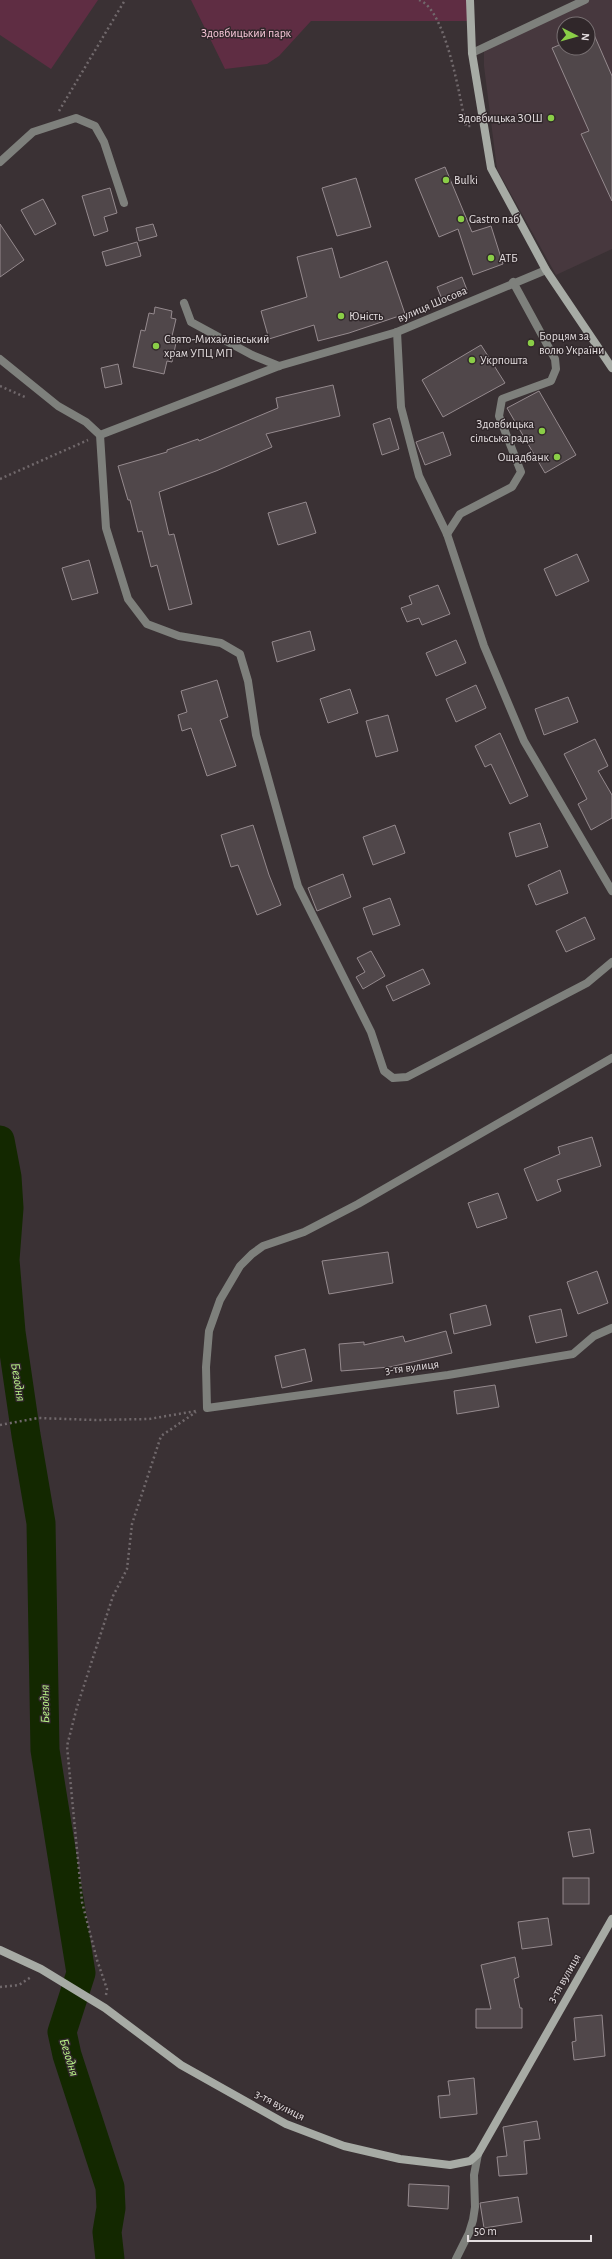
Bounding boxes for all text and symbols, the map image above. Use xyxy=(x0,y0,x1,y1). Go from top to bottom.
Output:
north arrow xyxy=(556,16,596,56)
park label: Здовбицький парк xyxy=(201,27,292,39)
text: N xyxy=(580,33,591,41)
place label: Здовбицька ЗОШ xyxy=(458,112,543,124)
marker: Здовбицька ЗОШ xyxy=(546,113,556,123)
place label: Bulki xyxy=(454,174,478,186)
marker: Bulki xyxy=(441,175,451,185)
place label: Gastro паб xyxy=(469,213,519,225)
marker: Gastro паб xyxy=(456,214,466,224)
place label: АТБ xyxy=(499,252,518,264)
marker: АТБ xyxy=(486,253,496,263)
street label: вулиця Шосова xyxy=(395,284,469,325)
place label: Юність xyxy=(349,310,383,322)
marker: Юність xyxy=(336,311,346,321)
place label: Борцям за волю України xyxy=(539,330,604,356)
place label: Свято-Михайлівський храм УПЦ МП xyxy=(164,333,269,359)
marker: Борцям за волю України xyxy=(526,338,536,348)
marker: Свято-Михайлівський храм УПЦ МП xyxy=(151,341,161,351)
place label: Укрпошта xyxy=(480,354,528,366)
marker: Укрпошта xyxy=(467,355,477,365)
place label: Здовбицька сільська рада xyxy=(470,418,535,444)
marker: Здовбицька сільська рада xyxy=(537,426,547,436)
place label: Ощадбанк xyxy=(498,451,549,463)
marker: Ощадбанк xyxy=(552,452,562,462)
street label: 3-тя вулиця xyxy=(384,1358,440,1377)
water label: Безодня xyxy=(8,1362,27,1402)
water label: Безодня xyxy=(39,1684,52,1723)
street label: 3-тя вулиця xyxy=(545,1951,584,2005)
water label: Безодня xyxy=(57,2037,80,2078)
street label: 3-тя вулиця xyxy=(253,2087,307,2124)
scale bar xyxy=(468,2217,591,2243)
text: 50 m xyxy=(474,2225,497,2237)

